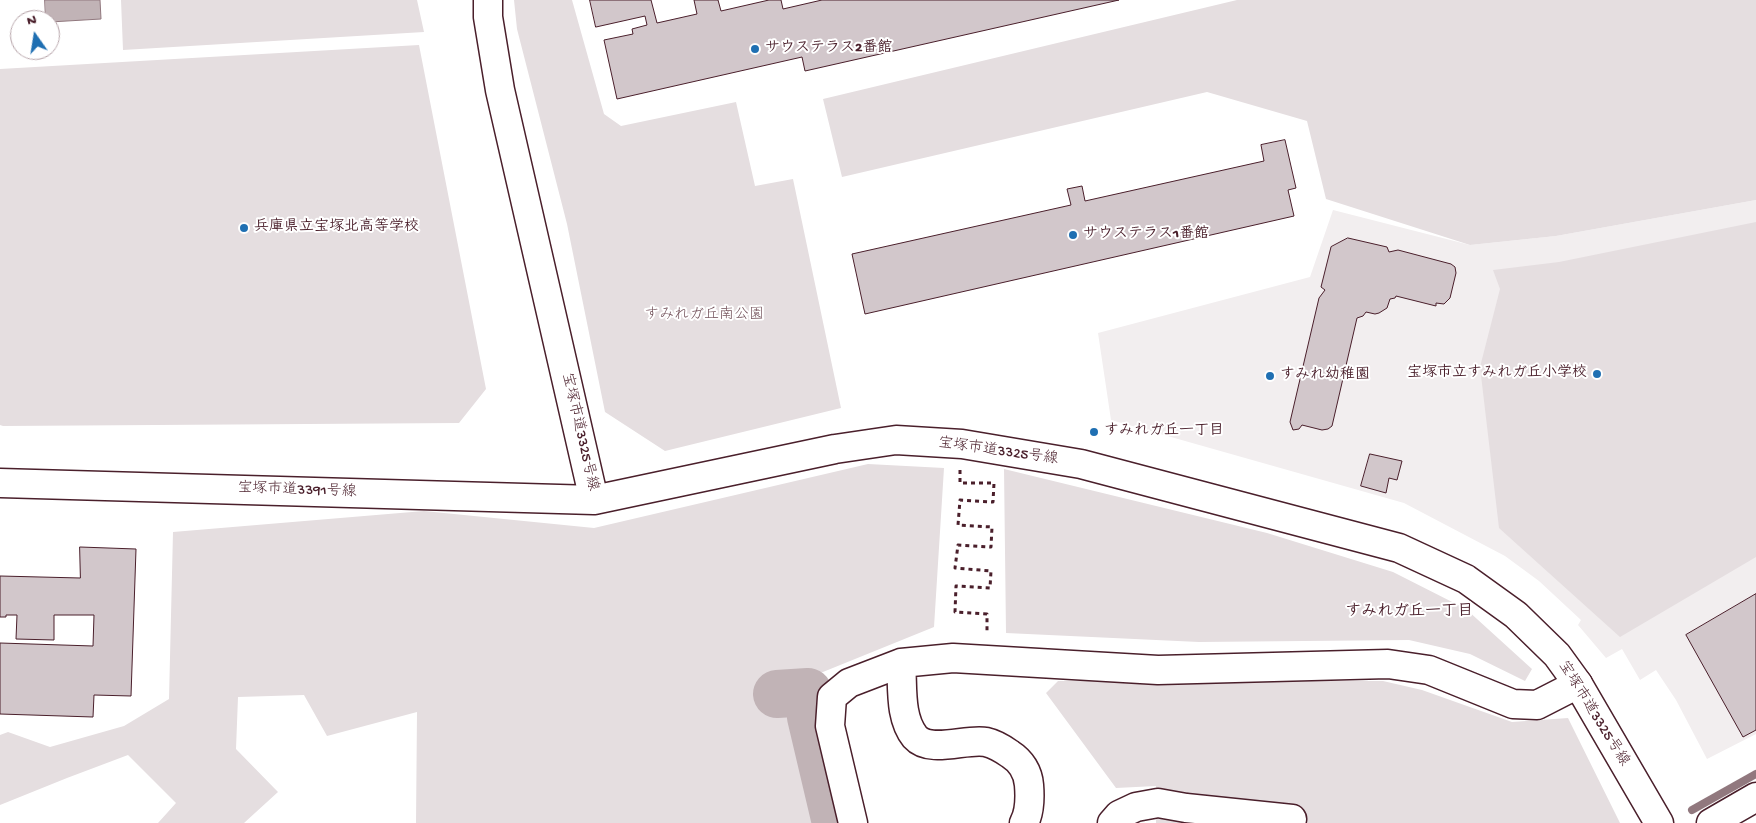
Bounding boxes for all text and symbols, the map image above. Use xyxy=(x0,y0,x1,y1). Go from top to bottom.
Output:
north arrow xyxy=(10,10,60,60)
text: N xyxy=(25,12,38,30)
place label: サウステラス2番館 xyxy=(765,40,892,58)
marker: サウステラス2番館 xyxy=(749,43,761,55)
place label: 兵庫県立宝塚北高等学校 xyxy=(254,219,419,237)
marker: 兵庫県立宝塚北高等学校 xyxy=(238,222,250,234)
place label: サウステラス1番館 xyxy=(1083,226,1209,244)
marker: サウステラス1番館 xyxy=(1067,229,1079,241)
park label: すみれガ丘南公園 xyxy=(644,307,764,325)
place label: 宝塚市立すみれガ丘小学校 xyxy=(1407,365,1587,383)
place label: すみれ幼稚園 xyxy=(1280,367,1370,385)
marker: 宝塚市立すみれガ丘小学校 xyxy=(1591,368,1603,380)
marker: すみれ幼稚園 xyxy=(1264,370,1276,382)
street label: 宝塚市道3325号線 xyxy=(557,371,601,493)
place label: すみれガ丘一丁目 xyxy=(1104,423,1224,441)
marker: すみれガ丘一丁目 xyxy=(1088,426,1100,438)
street label: 宝塚市道3325号線 xyxy=(937,435,1059,469)
street label: 宝塚市道3391号線 xyxy=(237,480,357,502)
district label: すみれガ丘一丁目 xyxy=(1345,603,1473,623)
street label: 宝塚市道3325号線 xyxy=(1553,658,1633,770)

